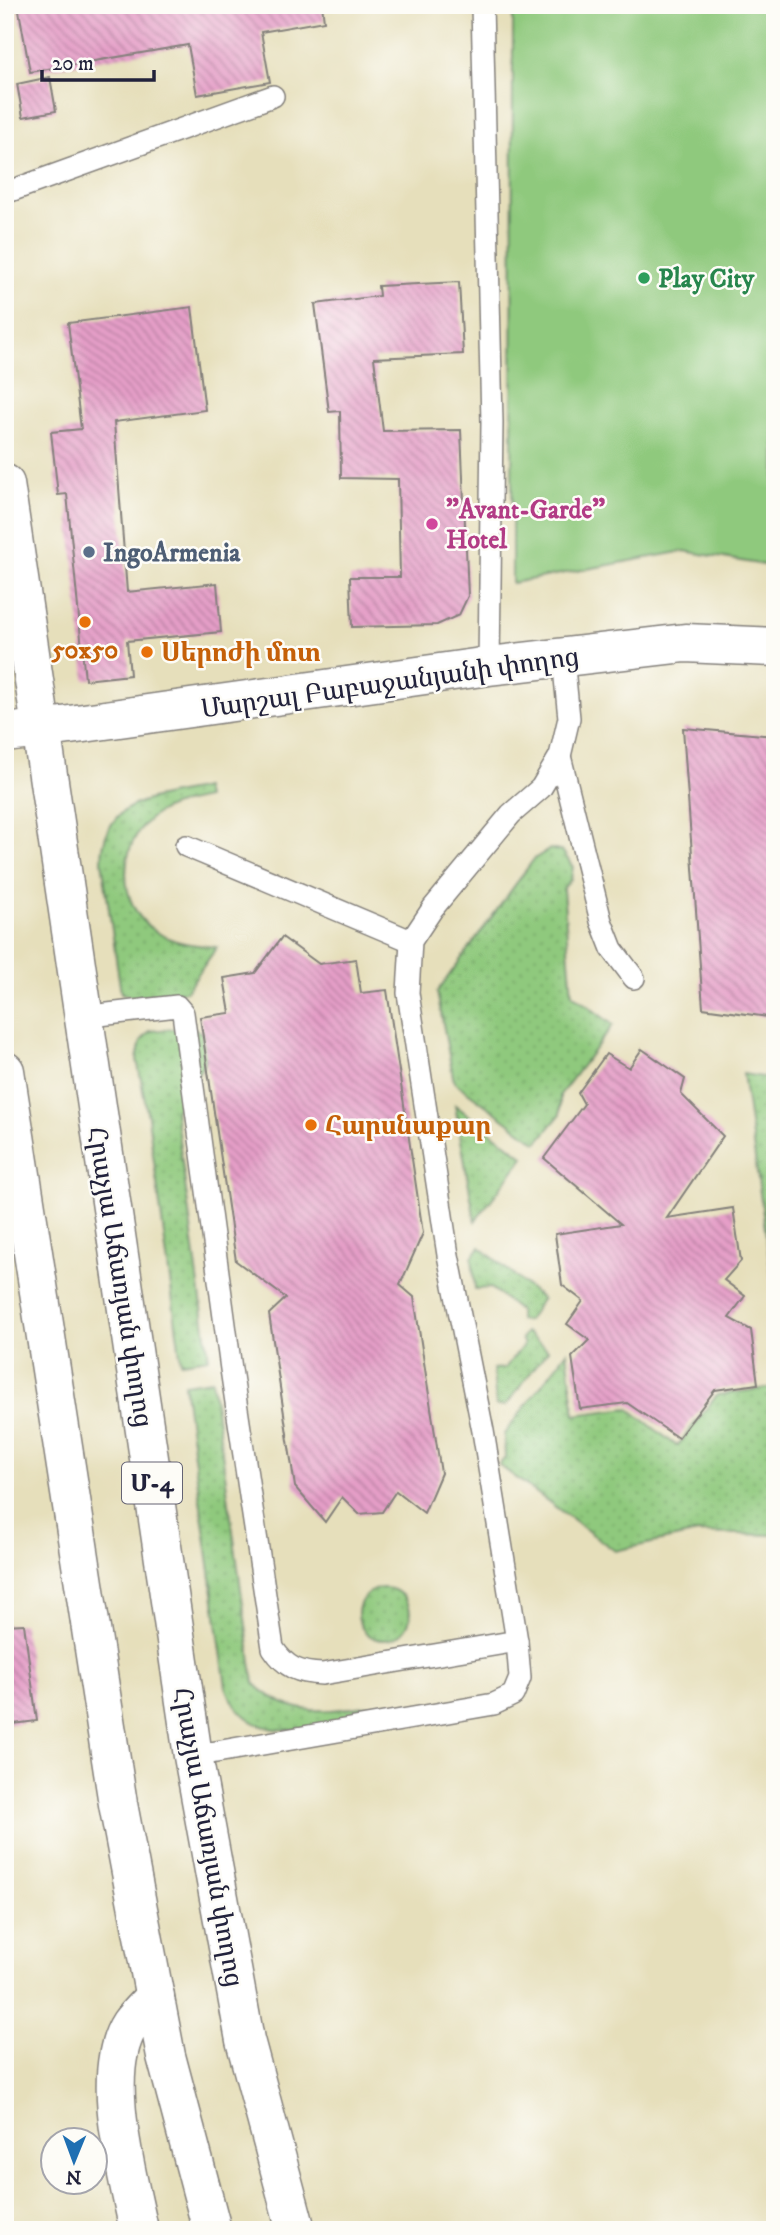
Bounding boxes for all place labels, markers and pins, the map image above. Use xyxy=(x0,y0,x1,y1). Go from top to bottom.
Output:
place label: Play City xyxy=(658,263,755,296)
marker: Play City xyxy=(636,270,652,286)
place label: "Avant-Garde" Hotel xyxy=(446,494,605,557)
marker: "Avant-Garde" Hotel xyxy=(424,516,440,532)
place label: IngoArmenia xyxy=(103,537,241,570)
marker: IngoArmenia xyxy=(81,544,97,560)
marker: 50x50 xyxy=(77,614,93,630)
place label: 50x50 xyxy=(51,634,118,667)
place label: Սերոժի մոտ xyxy=(161,637,321,670)
marker: Սերոժի մոտ xyxy=(139,644,155,660)
place label: Հարսնաքար xyxy=(325,1110,491,1143)
marker: Հարսնաքար xyxy=(303,1117,319,1133)

